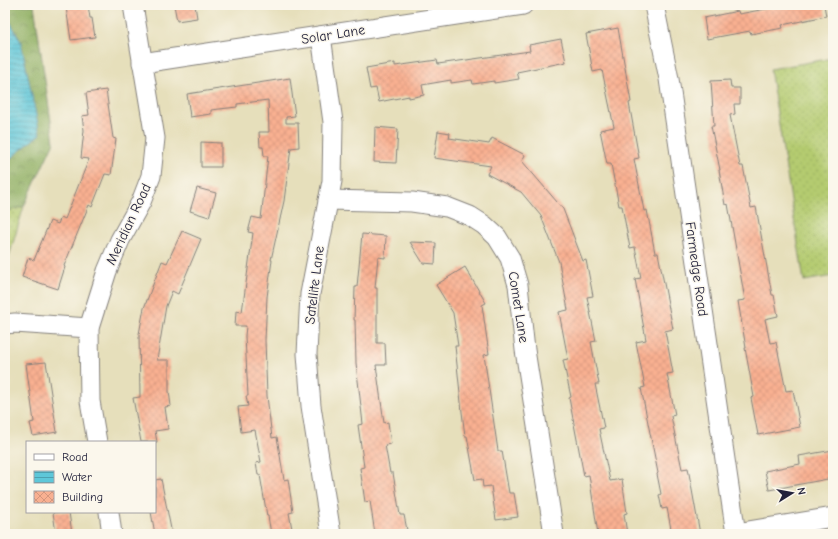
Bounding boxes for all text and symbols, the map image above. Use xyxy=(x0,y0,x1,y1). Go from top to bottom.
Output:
street label: Solar Lane xyxy=(300,21,366,48)
street label: Meridian Road xyxy=(102,181,155,268)
street label: Farmedge Road xyxy=(681,221,712,317)
street label: Satellite Lane xyxy=(301,245,328,325)
street label: Comet Lane xyxy=(504,270,533,344)
legend xyxy=(26,441,156,513)
text: Road xyxy=(62,450,88,464)
text: Water xyxy=(62,470,92,484)
north arrow xyxy=(772,473,812,513)
text: N xyxy=(794,486,808,496)
text: Building xyxy=(62,490,103,504)

